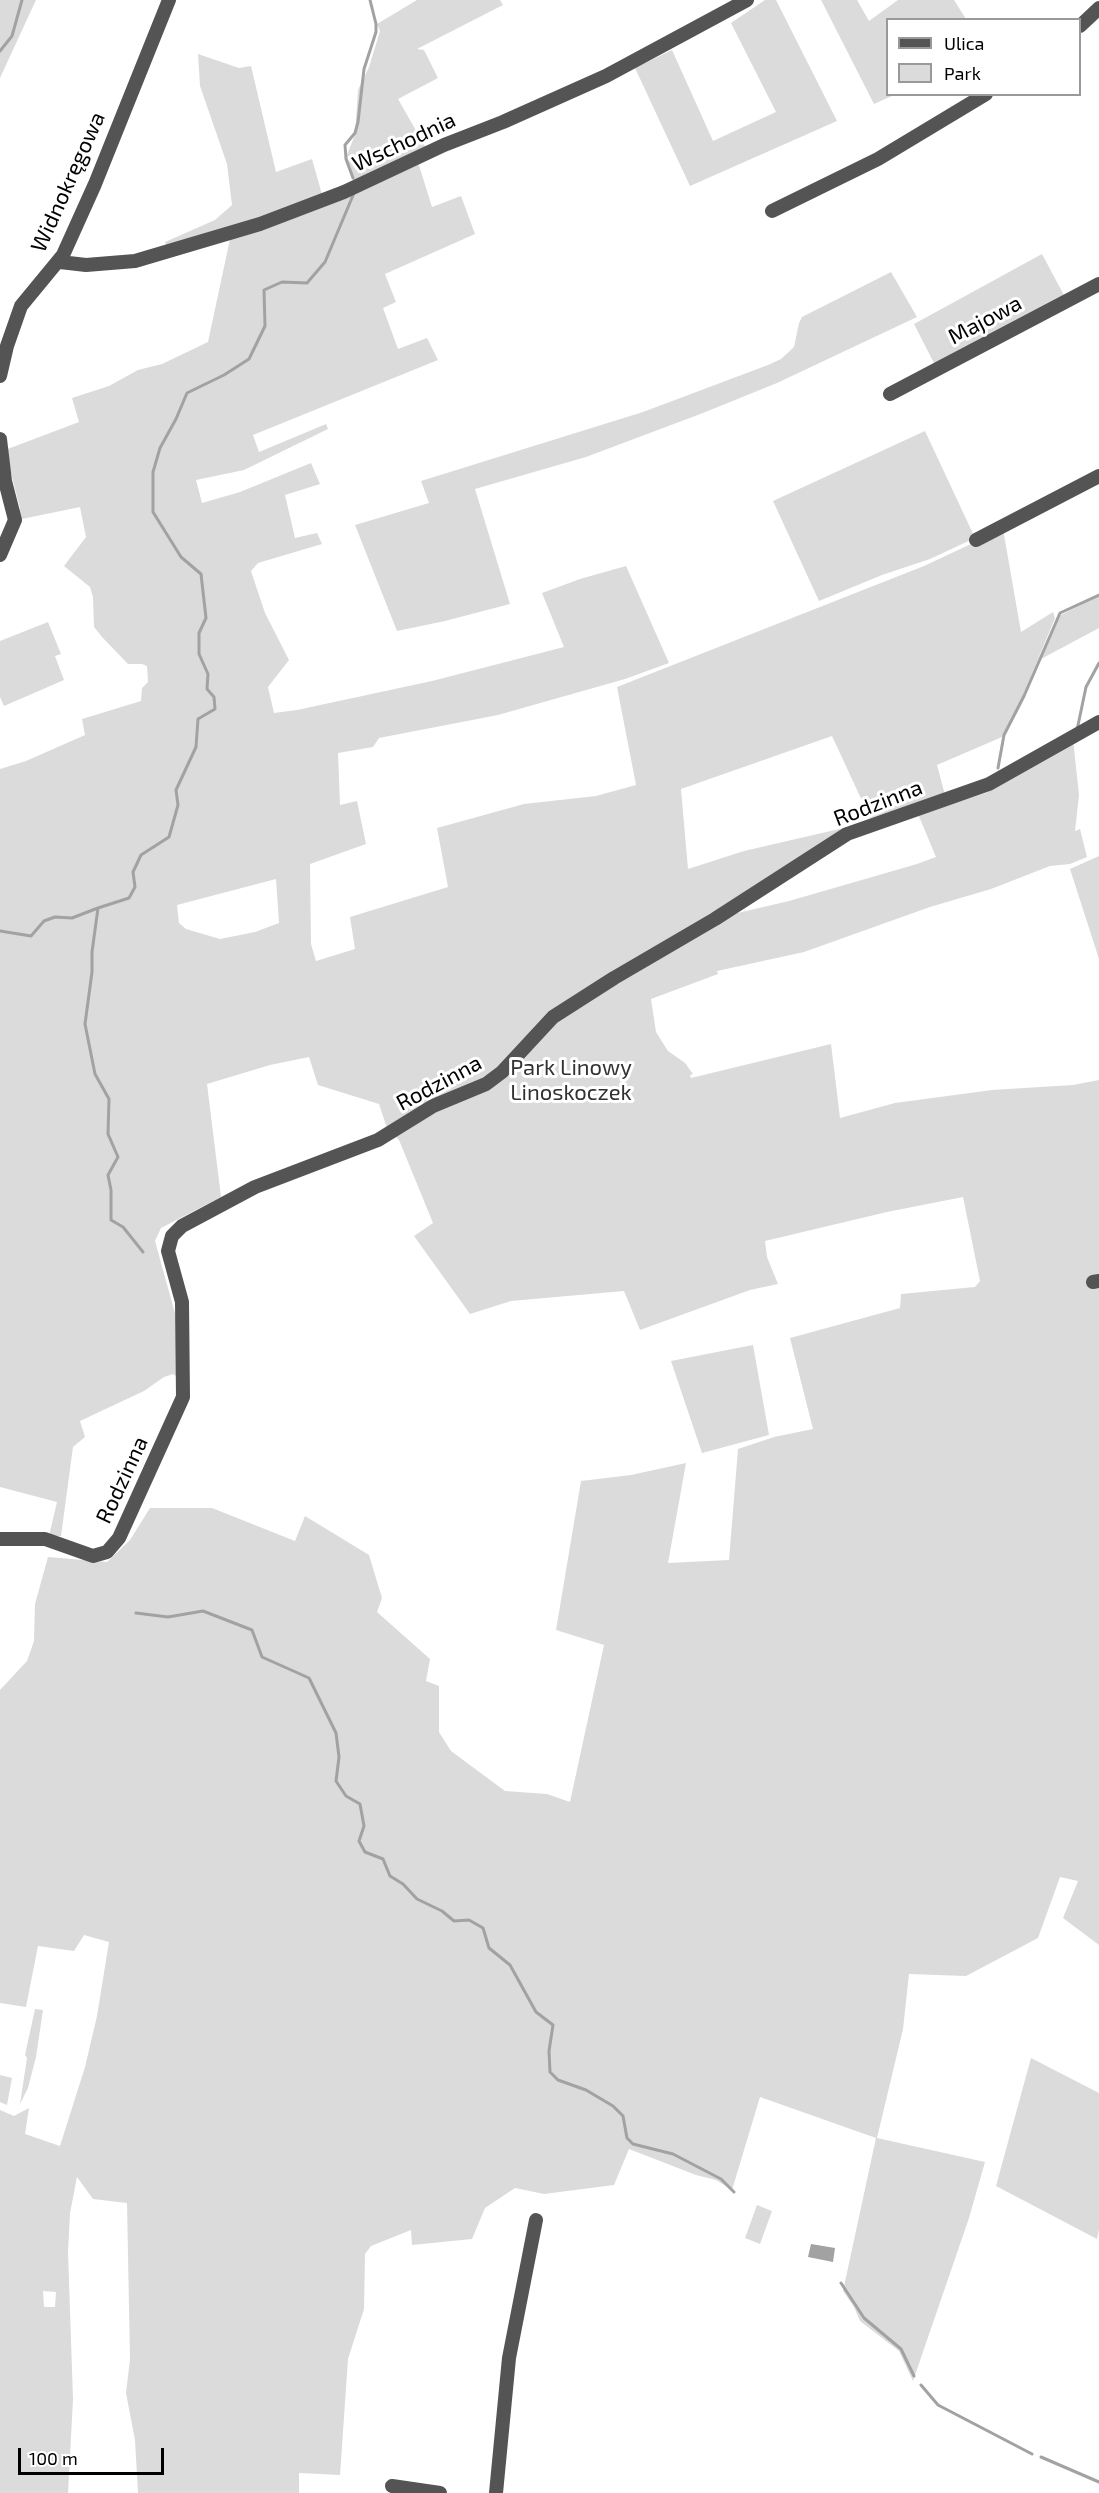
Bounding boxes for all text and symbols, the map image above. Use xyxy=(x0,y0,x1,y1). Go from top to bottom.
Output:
legend xyxy=(886,18,1081,96)
text: Ulica xyxy=(944,32,984,54)
text: Park xyxy=(944,62,981,84)
street label: Wschodnia xyxy=(348,107,460,177)
street label: Widnokręgowa xyxy=(25,108,111,256)
street label: Majowa xyxy=(944,290,1026,350)
street label: Rodzinna xyxy=(830,774,926,832)
street label: Rodzinna xyxy=(392,1050,486,1116)
park label: Park Linowy Linoskoczek xyxy=(510,1055,632,1106)
street label: Rodzinna xyxy=(90,1432,154,1528)
scale bar xyxy=(21,2436,166,2474)
text: 100 m xyxy=(29,2447,78,2469)

